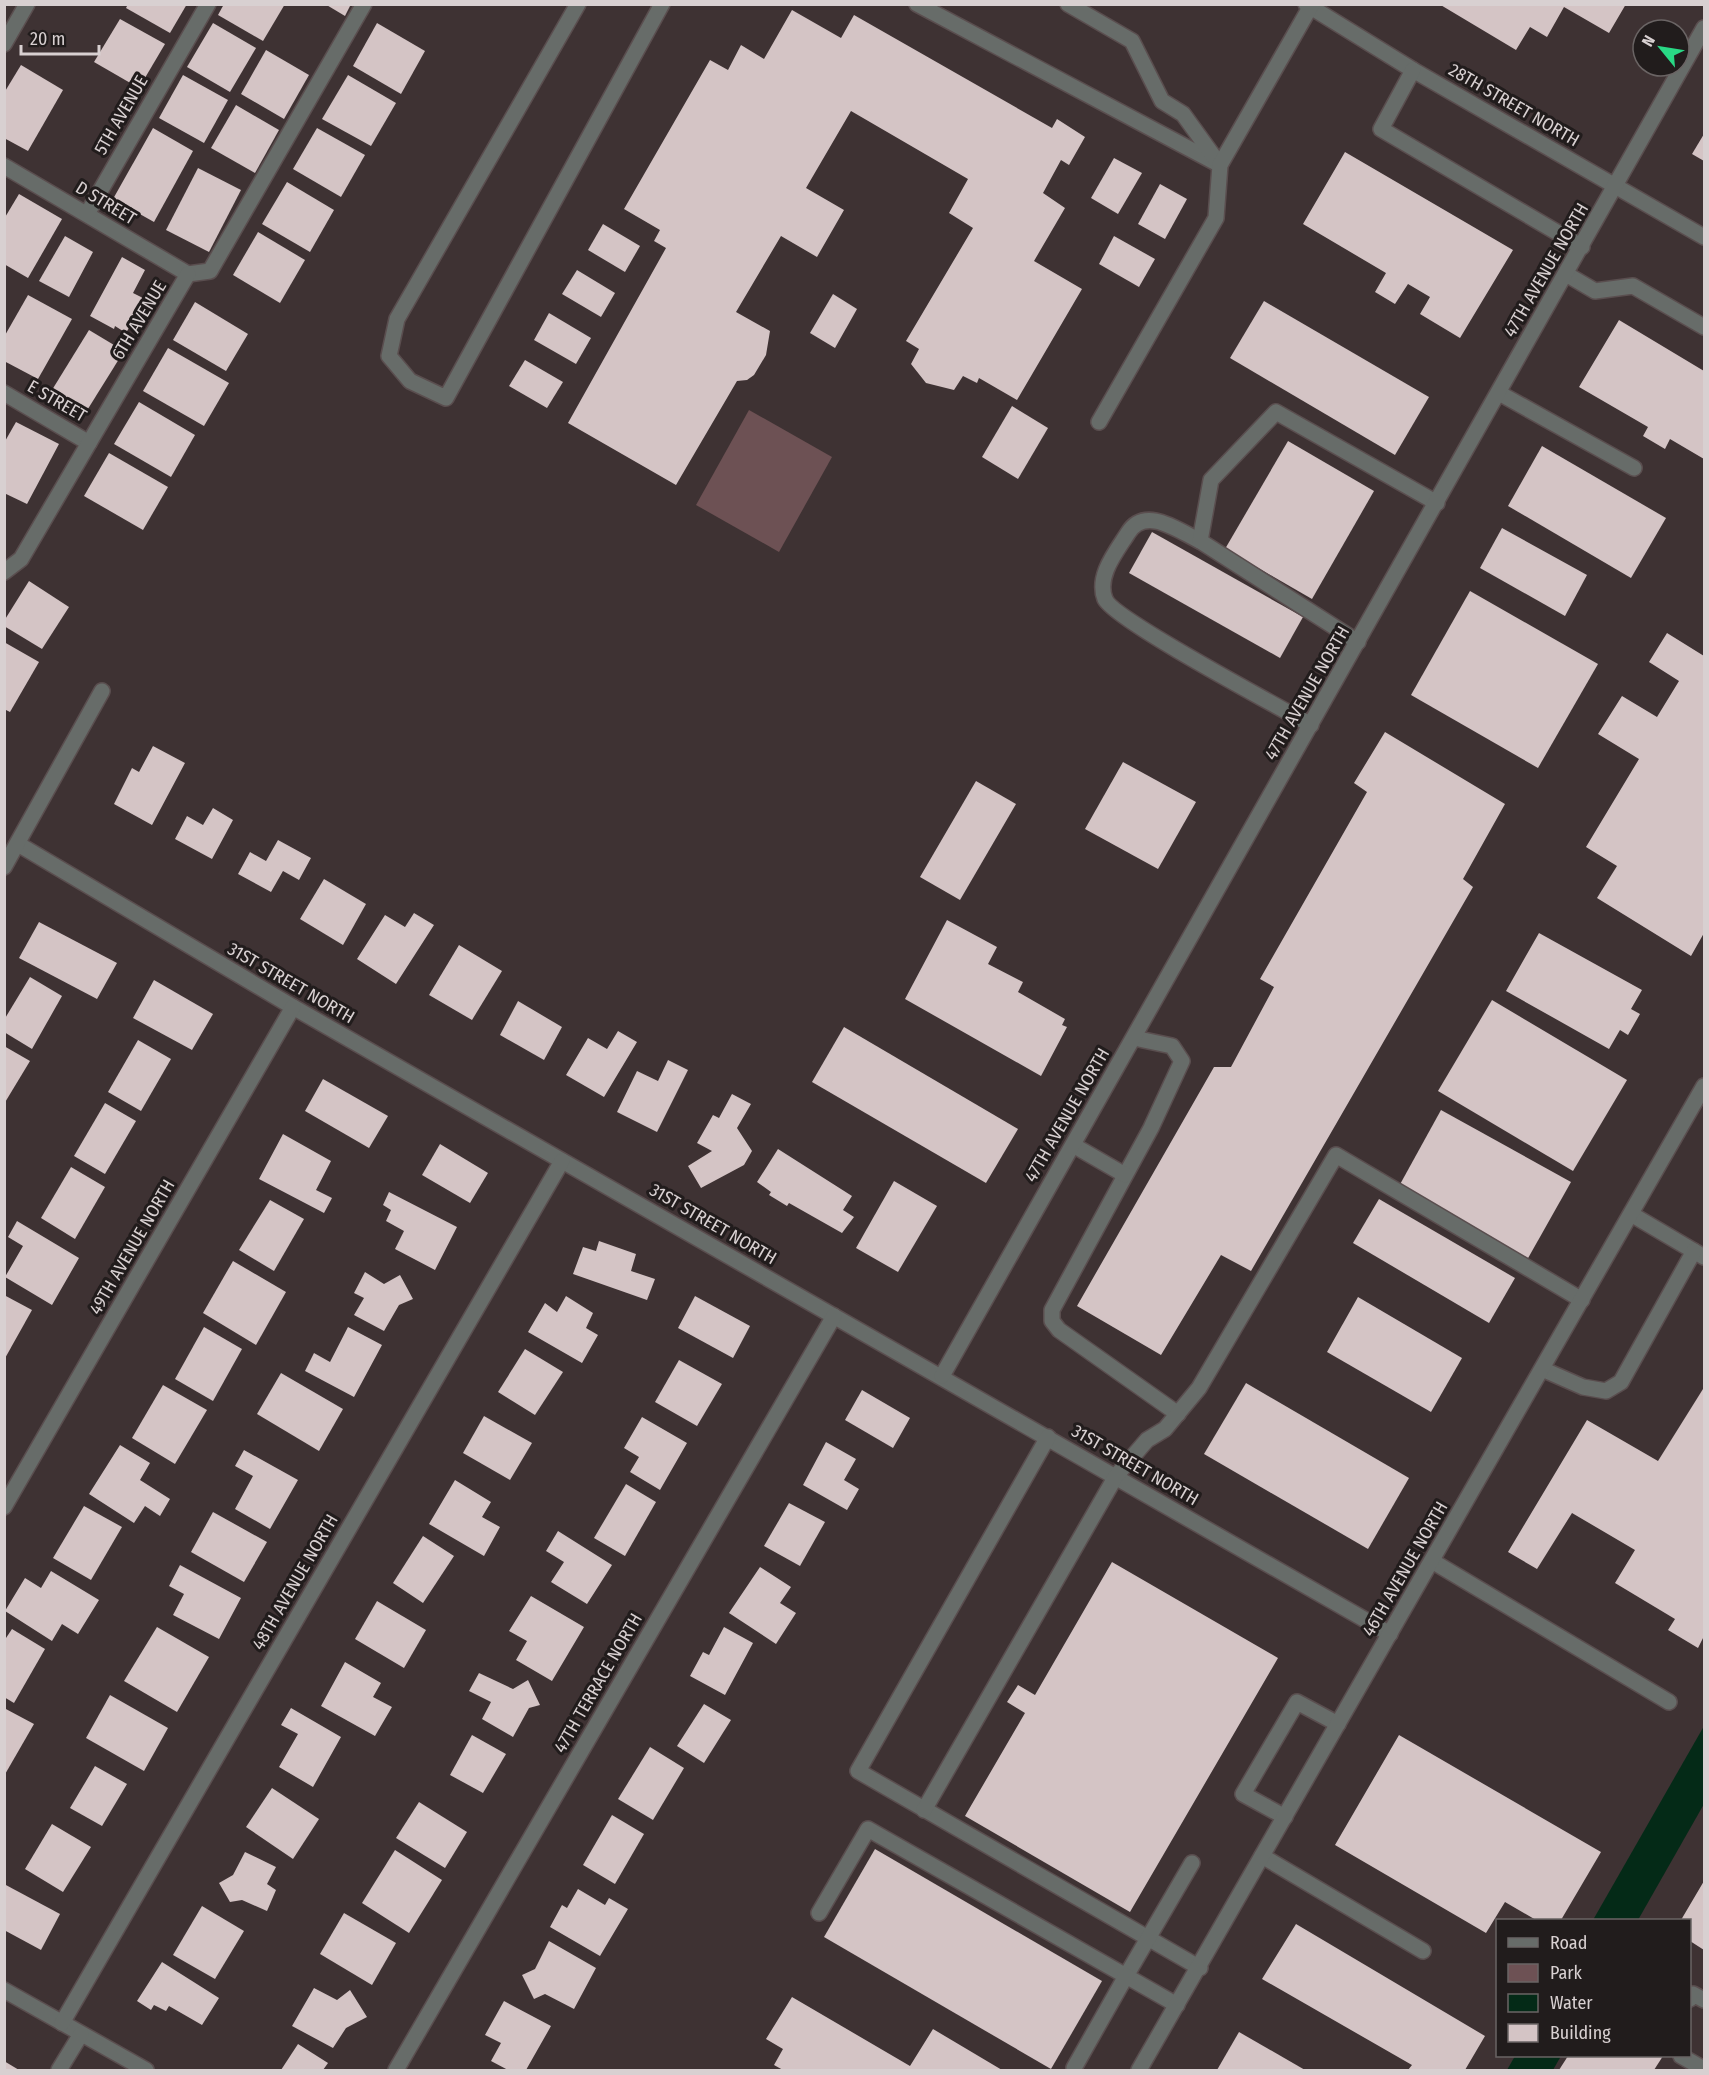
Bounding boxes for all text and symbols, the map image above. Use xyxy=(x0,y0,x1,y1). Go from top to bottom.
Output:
scale bar xyxy=(21,18,99,56)
north arrow xyxy=(1631,18,1691,78)
text: 20 m xyxy=(30,28,65,50)
text: N xyxy=(1638,32,1659,50)
street label: 28TH STREET NORTH xyxy=(1445,59,1583,151)
street label: 5TH AVENUE xyxy=(90,71,152,159)
street label: D STREET xyxy=(72,176,141,230)
street label: 47TH AVENUE NORTH xyxy=(1499,199,1593,341)
street label: 6TH AVENUE xyxy=(107,276,171,364)
street label: E STREET xyxy=(24,375,91,427)
street label: 47TH AVENUE NORTH xyxy=(1260,622,1354,764)
street label: 31ST STREET NORTH xyxy=(224,938,358,1028)
street label: 47TH AVENUE NORTH xyxy=(1020,1044,1114,1186)
street label: 49TH AVENUE NORTH xyxy=(84,1176,180,1318)
street label: 31ST STREET NORTH xyxy=(646,1179,780,1269)
street label: 31ST STREET NORTH xyxy=(1068,1420,1202,1510)
street label: 46TH AVENUE NORTH xyxy=(1357,1498,1453,1640)
street label: 48TH AVENUE NORTH xyxy=(247,1510,343,1654)
street label: 47TH TERRACE NORTH xyxy=(549,1609,647,1757)
legend xyxy=(1496,1919,1691,2057)
text: Road xyxy=(1550,1932,1587,1954)
text: Park xyxy=(1550,1962,1583,1984)
text: Water xyxy=(1550,1992,1593,2014)
text: Building xyxy=(1550,2022,1611,2044)

